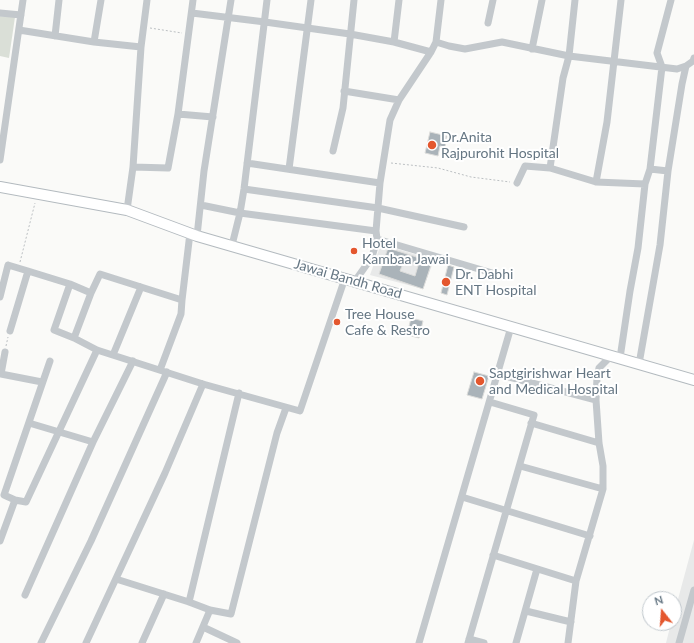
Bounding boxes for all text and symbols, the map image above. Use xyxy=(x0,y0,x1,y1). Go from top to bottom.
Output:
place label: Dr.Anita Rajpurohit Hospital xyxy=(441,129,559,162)
marker: Dr.Anita Rajpurohit Hospital xyxy=(426,139,438,151)
place label: Hotel Kambaa Jawai xyxy=(362,235,449,268)
marker: Hotel Kambaa Jawai xyxy=(349,246,359,256)
street label: Jawai Bandh Road xyxy=(292,256,404,302)
place label: Dr. Dabhi ENT Hospital xyxy=(455,266,537,298)
marker: Dr. Dabhi ENT Hospital xyxy=(440,276,452,288)
place label: Tree House Cafe & Restro xyxy=(345,306,430,338)
marker: Tree House Cafe & Restro xyxy=(332,317,342,327)
place label: Saptgirishwar Heart and Medical Hospital xyxy=(489,365,618,398)
marker: Saptgirishwar Heart and Medical Hospital xyxy=(474,375,486,387)
north arrow xyxy=(642,591,682,631)
text: N xyxy=(653,593,665,607)

